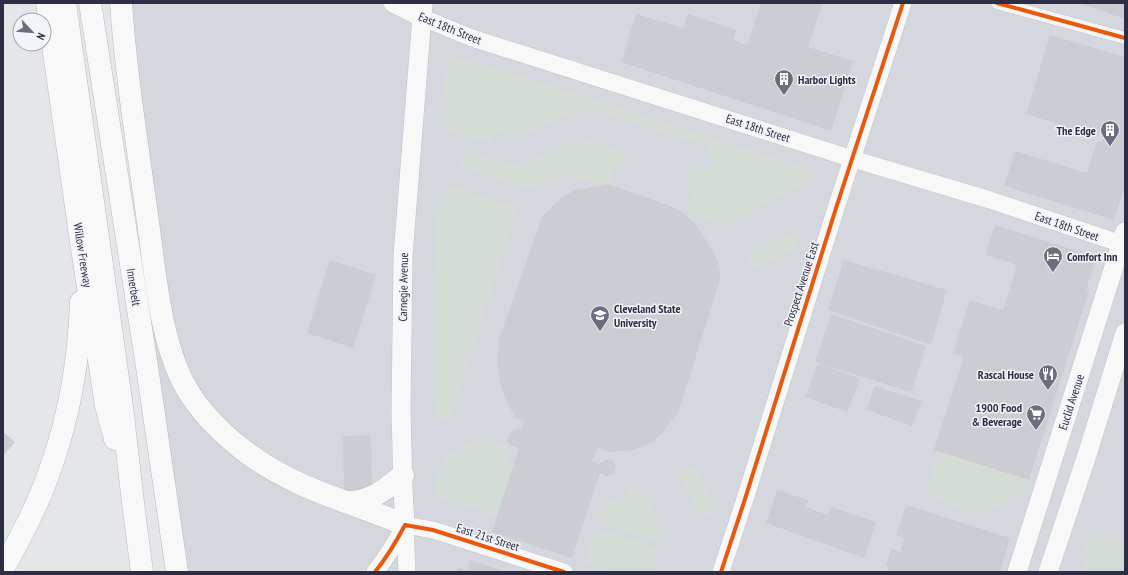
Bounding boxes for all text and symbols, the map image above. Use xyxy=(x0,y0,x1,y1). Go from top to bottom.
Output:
street label: East 18th Street xyxy=(416,9,484,48)
north arrow xyxy=(12,12,52,52)
text: N xyxy=(33,31,49,42)
building icon: Harbor Lights xyxy=(773,68,795,96)
place label: Harbor Lights xyxy=(798,72,856,87)
street label: East 18th Street xyxy=(724,111,793,146)
building icon: The Edge xyxy=(1099,119,1121,147)
place label: The Edge xyxy=(1056,123,1096,138)
street label: East 18th Street xyxy=(1033,208,1102,244)
street label: Willow Freeway xyxy=(71,222,96,289)
street label: Prospect Avenue East xyxy=(780,239,822,328)
hotel icon: Comfort Inn xyxy=(1042,245,1064,273)
place label: Comfort Inn xyxy=(1067,249,1117,264)
street label: Carnegie Avenue xyxy=(395,252,411,322)
street label: Innerbelt xyxy=(124,267,144,308)
place label: Cleveland State University xyxy=(614,301,681,330)
school or university icon: Cleveland State University xyxy=(589,304,611,332)
restaurant icon: Rascal House xyxy=(1037,363,1059,391)
place label: Rascal House xyxy=(978,367,1034,382)
street label: Euclid Avenue xyxy=(1055,372,1087,432)
place label: 1900 Food & Beverage xyxy=(972,400,1022,429)
supermarket icon: 1900 Food & Beverage xyxy=(1025,403,1047,431)
street label: East 21st Street xyxy=(455,520,522,554)

